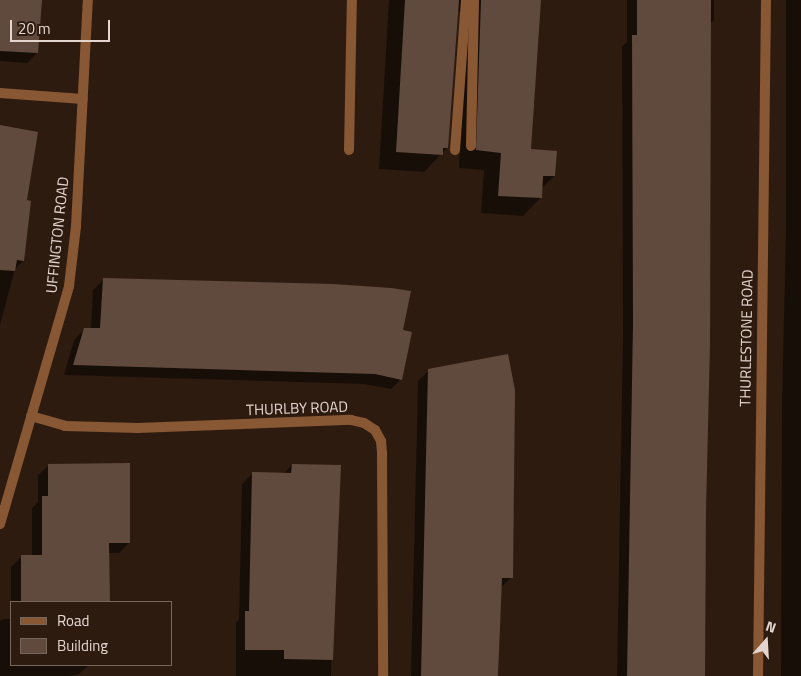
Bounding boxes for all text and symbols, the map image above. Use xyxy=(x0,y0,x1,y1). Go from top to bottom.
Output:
scale bar xyxy=(12,10,112,42)
text: 20 m xyxy=(18,17,51,40)
street label: UFFINGTON ROAD xyxy=(42,176,72,294)
street label: THURLESTONE ROAD xyxy=(736,269,756,407)
street label: THURLBY ROAD xyxy=(246,397,348,419)
legend xyxy=(10,601,172,666)
text: Road xyxy=(57,609,89,632)
text: N xyxy=(763,615,779,638)
north arrow xyxy=(741,616,791,666)
text: Building xyxy=(57,634,108,657)

